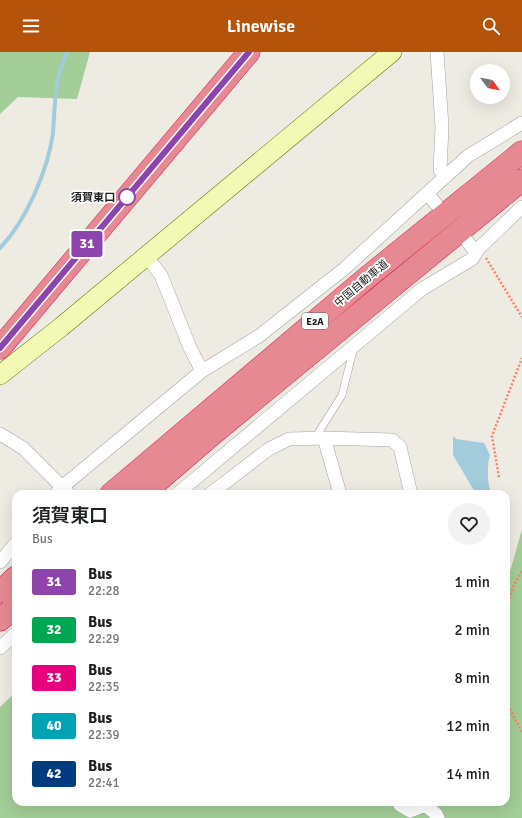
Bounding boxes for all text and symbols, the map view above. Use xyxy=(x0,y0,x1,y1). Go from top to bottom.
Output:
icon: menu xyxy=(20,15,42,37)
text: Linewise xyxy=(227,15,295,37)
icon: search xyxy=(480,15,502,37)
north arrow xyxy=(470,64,510,104)
map controls xyxy=(470,64,510,104)
marker: 須賀東口 xyxy=(118,188,136,206)
place label: 須賀東口 xyxy=(71,191,115,204)
line badge: 31 xyxy=(69,231,105,257)
text: 31 xyxy=(79,235,95,252)
street label: 中国自動車道 xyxy=(332,257,391,310)
road number: E2A xyxy=(302,313,328,329)
button: heart xyxy=(448,503,490,545)
text: 須賀東口 xyxy=(32,504,108,528)
text: Bus xyxy=(32,531,53,547)
text: Bus xyxy=(88,565,112,583)
text: 31 xyxy=(46,573,62,590)
text: 1 min xyxy=(454,573,490,591)
text: 22:28 xyxy=(88,583,120,599)
text: Bus xyxy=(88,613,112,631)
text: 32 xyxy=(46,621,62,638)
text: 2 min xyxy=(454,621,490,639)
text: 22:29 xyxy=(88,631,120,647)
text: Bus xyxy=(88,661,112,679)
text: 33 xyxy=(46,669,62,686)
text: 8 min xyxy=(454,669,490,687)
text: 22:35 xyxy=(88,679,120,695)
text: Bus xyxy=(88,709,112,727)
text: 40 xyxy=(46,717,62,734)
text: 12 min xyxy=(446,717,490,735)
text: 22:39 xyxy=(88,727,120,743)
text: Bus xyxy=(88,757,112,775)
text: 42 xyxy=(46,765,62,782)
text: 14 min xyxy=(446,765,490,783)
text: 22:41 xyxy=(88,775,120,791)

